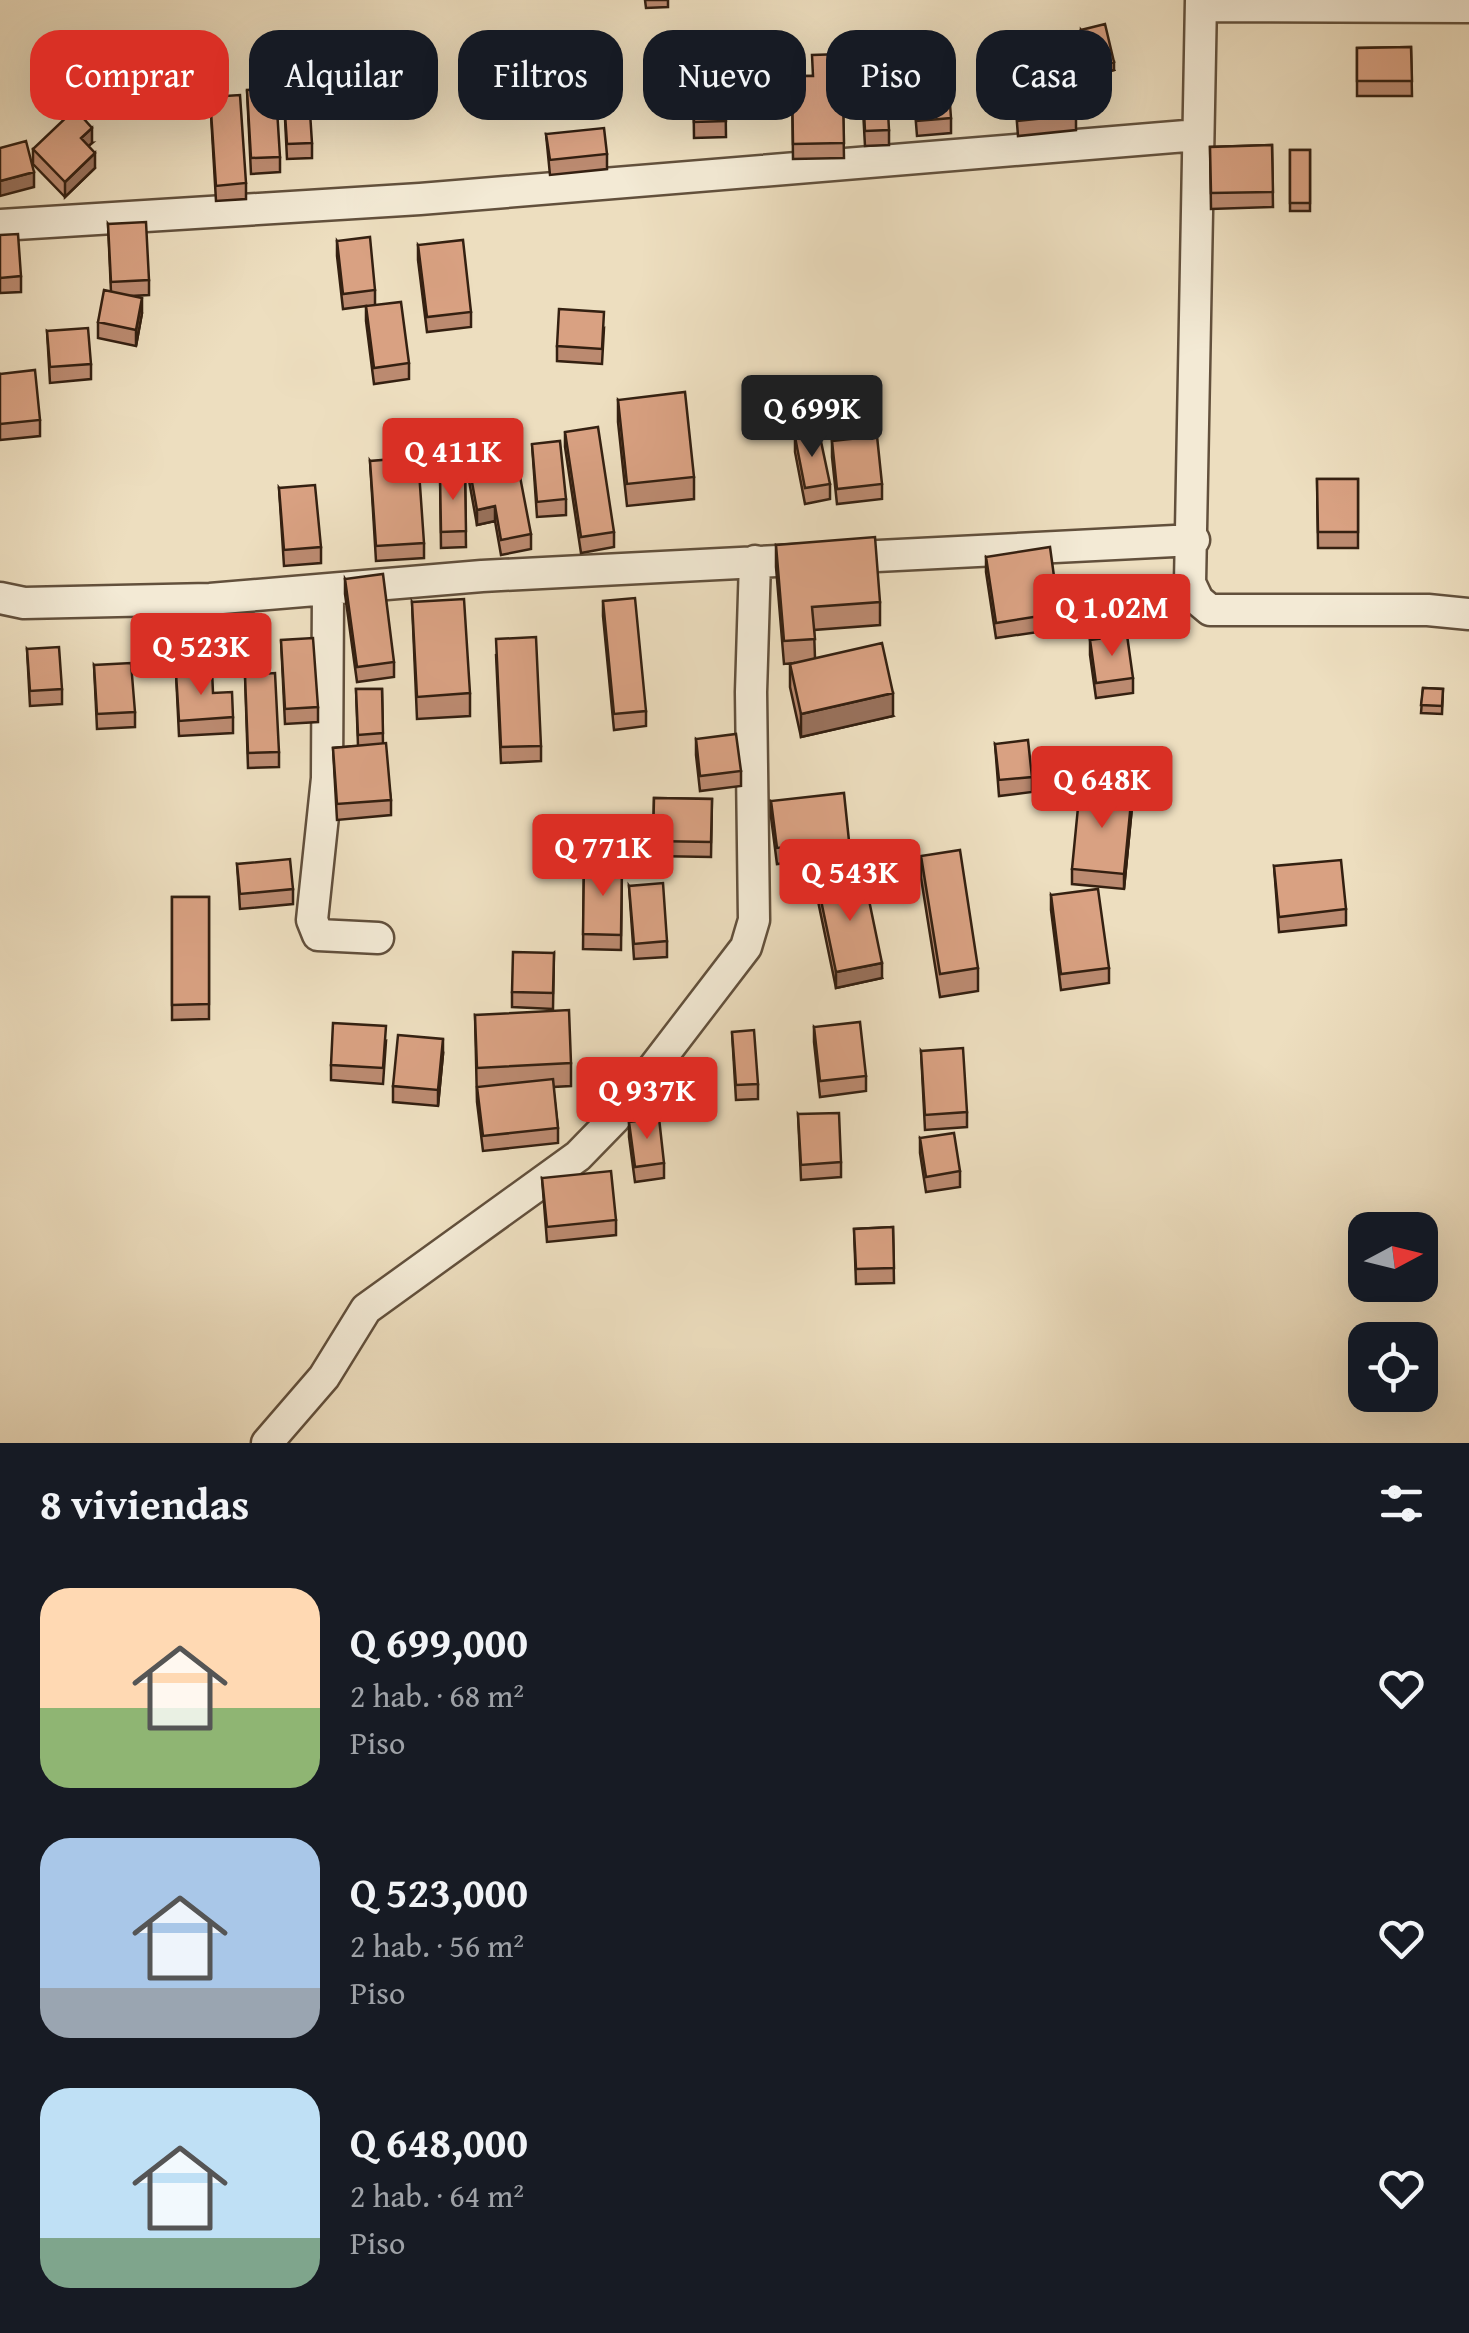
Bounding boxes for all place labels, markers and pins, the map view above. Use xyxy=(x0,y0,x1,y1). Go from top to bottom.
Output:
pin: Q 699K xyxy=(731,375,893,460)
pin: Q 411K xyxy=(372,418,534,503)
pin: Q 1.02M xyxy=(1020,574,1204,659)
pin: Q 523K xyxy=(120,613,282,698)
pin: Q 648K xyxy=(1021,746,1183,831)
pin: Q 771K xyxy=(522,814,684,899)
pin: Q 543K xyxy=(769,839,931,924)
pin: Q 937K xyxy=(566,1057,728,1142)

